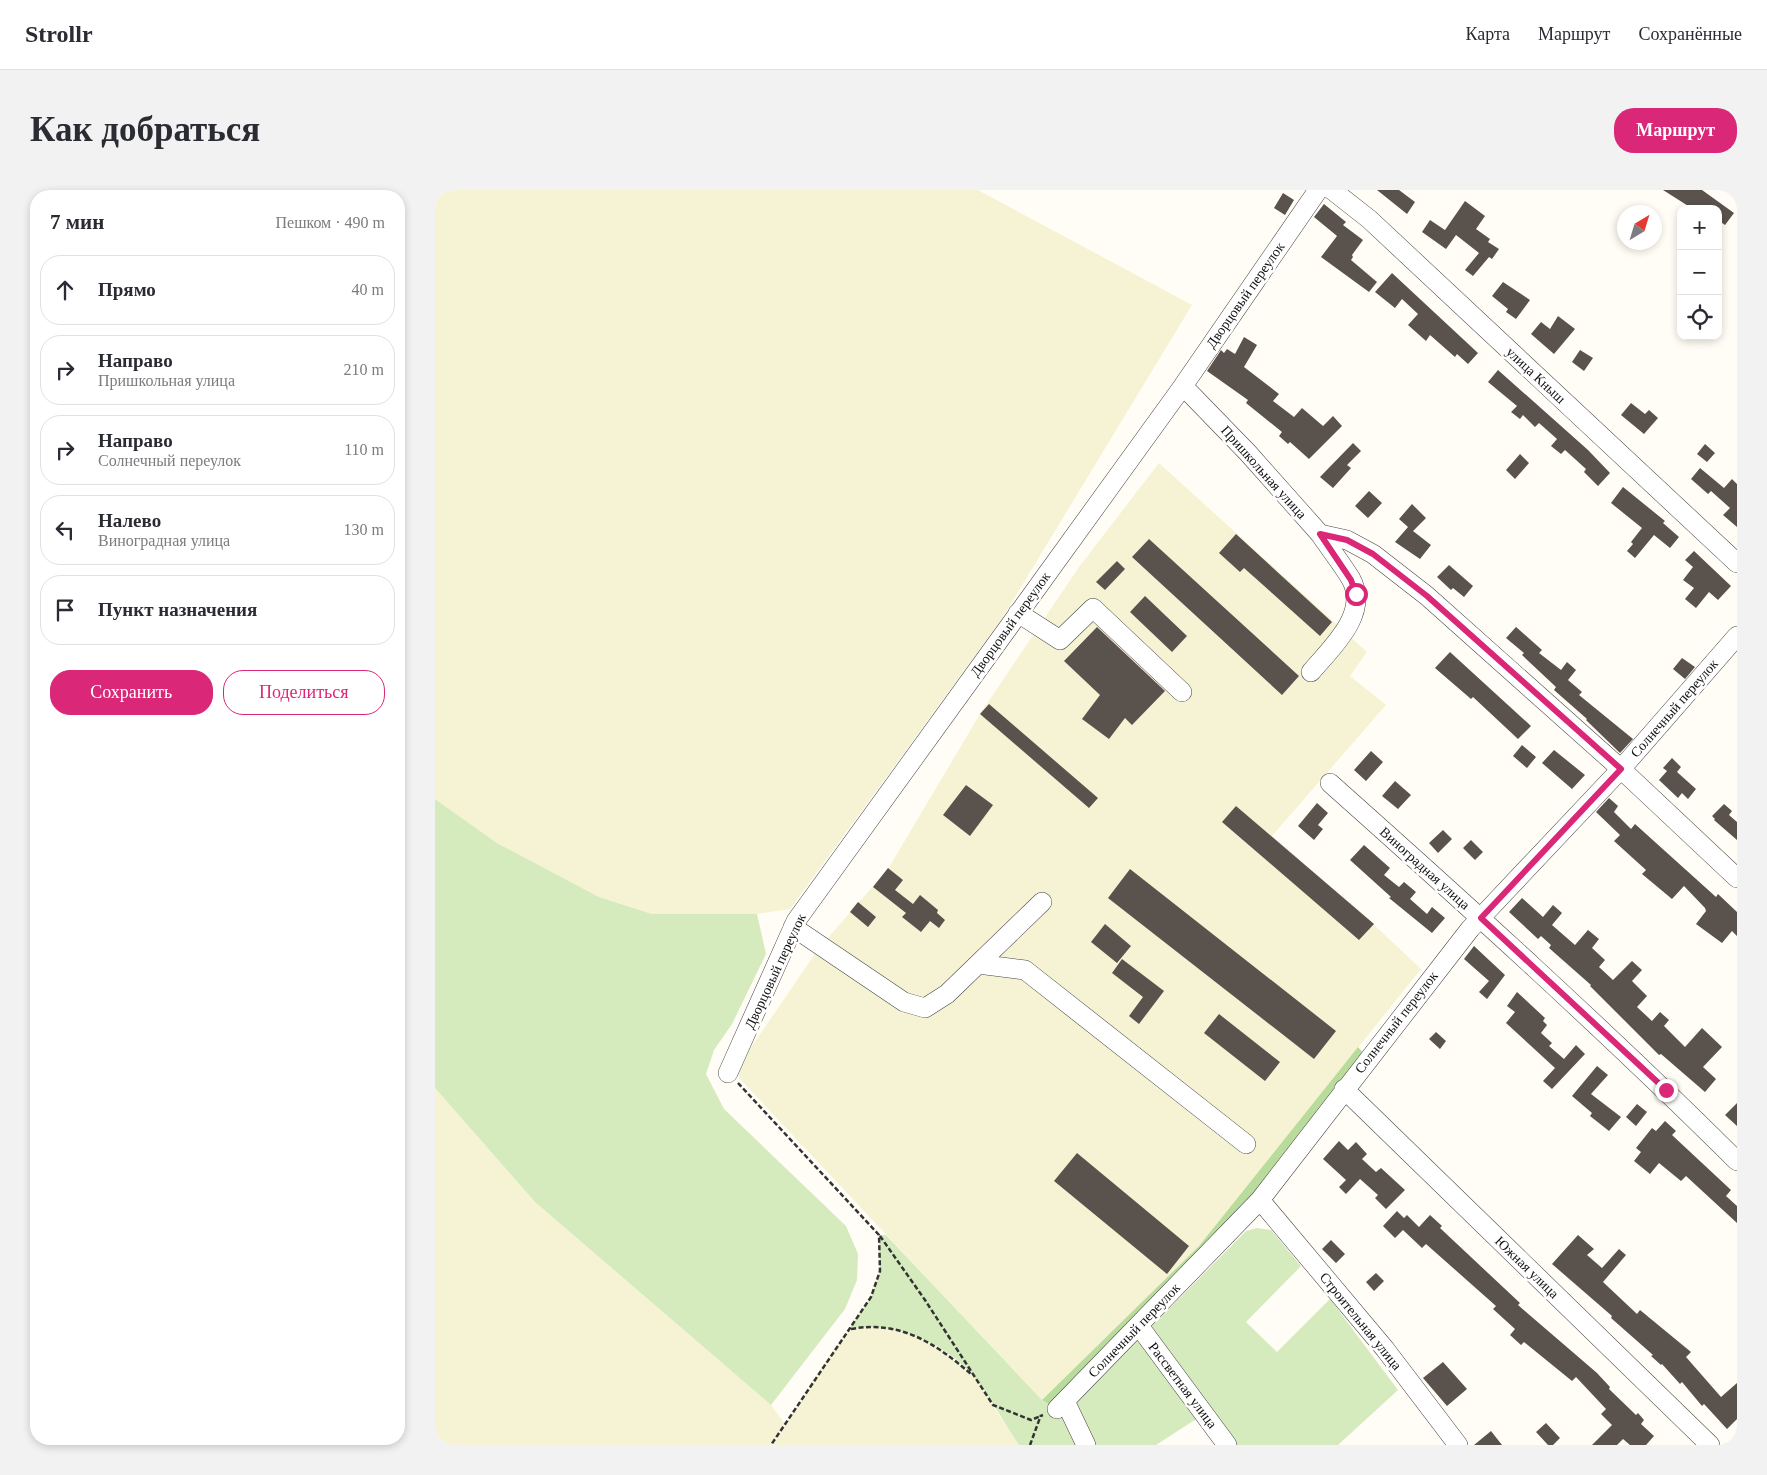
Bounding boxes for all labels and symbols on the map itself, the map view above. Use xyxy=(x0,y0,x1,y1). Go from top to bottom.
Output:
north arrow xyxy=(1617,205,1662,250)
street label: Дворцовый переулок xyxy=(1203,239,1288,351)
street label: улица Кныш xyxy=(1503,344,1568,407)
street label: Пришкольная улица xyxy=(1218,423,1310,522)
street label: Дворцовый переулок xyxy=(968,569,1053,679)
route start xyxy=(1345,583,1368,606)
street label: Солнечный переулок xyxy=(1628,656,1721,760)
street label: Виноградная улица xyxy=(1377,824,1473,913)
street label: Дворцовый переулок xyxy=(742,911,809,1031)
street label: Солнечный переулок xyxy=(1352,968,1441,1076)
route end xyxy=(1655,1079,1678,1102)
street label: Южная улица xyxy=(1492,1233,1562,1302)
street label: Строительная улица xyxy=(1317,1270,1405,1374)
street label: Солнечный переулок xyxy=(1085,1280,1183,1381)
street label: Рассветная улица xyxy=(1145,1339,1220,1432)

